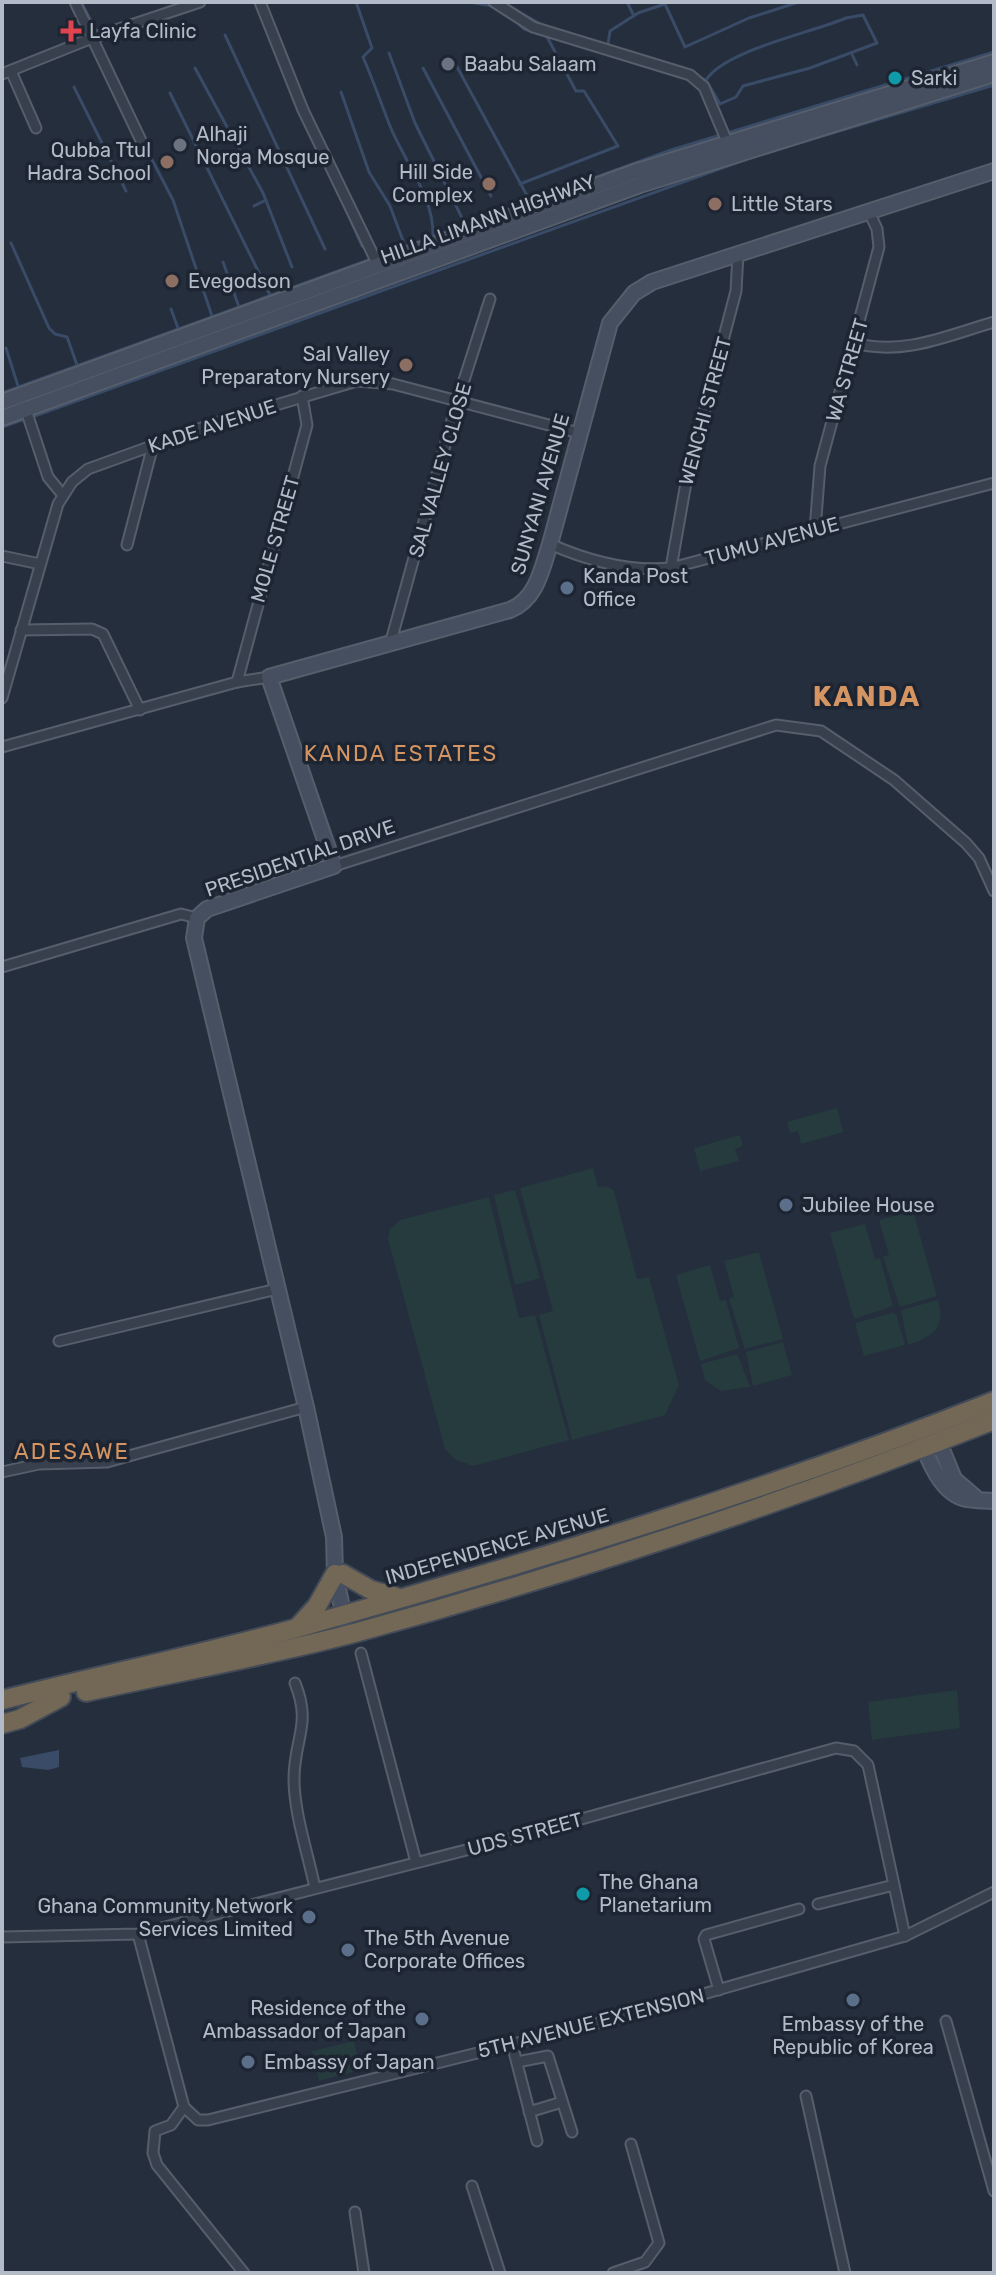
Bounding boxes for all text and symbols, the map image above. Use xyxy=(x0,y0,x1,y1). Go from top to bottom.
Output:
place label: Layfa Clinic xyxy=(89,19,197,43)
marker: Layfa Clinic xyxy=(60,20,82,42)
place label: Baabu Salaam xyxy=(464,52,596,76)
marker: Baabu Salaam xyxy=(439,55,457,73)
place label: Sarki xyxy=(911,66,957,90)
marker: Sarki xyxy=(886,69,904,87)
place label: Alhaji Norga Mosque xyxy=(196,122,329,169)
marker: Alhaji Norga Mosque xyxy=(171,136,189,154)
place label: Qubba Ttul Hadra School xyxy=(27,138,151,185)
marker: Qubba Ttul Hadra School xyxy=(158,153,176,171)
place label: Hill Side Complex xyxy=(392,160,473,207)
street label: HILLA LIMANN HIGHWAY xyxy=(377,169,599,269)
marker: Hill Side Complex xyxy=(480,175,498,193)
place label: Little Stars xyxy=(731,192,833,216)
marker: Little Stars xyxy=(706,195,724,213)
place label: Evegodson xyxy=(188,269,291,293)
marker: Evegodson xyxy=(163,272,181,290)
street label: WA STREET xyxy=(821,315,873,424)
street label: WENCHI STREET xyxy=(674,334,736,488)
place label: Sal Valley Preparatory Nursery xyxy=(201,342,390,389)
marker: Sal Valley Preparatory Nursery xyxy=(397,356,415,374)
street label: SAL VALLEY CLOSE xyxy=(404,380,476,560)
street label: KADE AVENUE xyxy=(145,394,279,458)
street label: SUNYANI AVENUE xyxy=(505,411,575,577)
street label: MOLE STREET xyxy=(245,473,305,605)
street label: TUMU AVENUE xyxy=(702,512,842,570)
place label: Kanda Post Office xyxy=(583,564,688,611)
marker: Kanda Post Office xyxy=(558,579,576,597)
district label: KANDA xyxy=(813,680,921,713)
district label: KANDA ESTATES xyxy=(304,740,498,767)
street label: PRESIDENTIAL DRIVE xyxy=(202,814,398,902)
place label: Jubilee House xyxy=(802,1193,935,1217)
marker: Jubilee House xyxy=(777,1196,795,1214)
district label: ADESAWE xyxy=(14,1438,130,1465)
street label: INDEPENDENCE AVENUE xyxy=(382,1503,612,1589)
street label: UDS STREET xyxy=(465,1807,585,1861)
place label: The Ghana Planetarium xyxy=(599,1870,712,1917)
marker: The Ghana Planetarium xyxy=(574,1885,592,1903)
place label: Ghana Community Network Services Limited xyxy=(37,1894,294,1941)
marker: Ghana Community Network Services Limited xyxy=(300,1908,318,1926)
place label: The 5th Avenue Corporate Offices xyxy=(364,1926,525,1973)
marker: The 5th Avenue Corporate Offices xyxy=(339,1941,357,1959)
street label: 5TH AVENUE EXTENSION xyxy=(475,1983,707,2063)
marker: Embassy of the Republic of Korea xyxy=(844,1991,862,2009)
place label: Residence of the Ambassador of Japan xyxy=(203,1996,406,2043)
marker: Residence of the Ambassador of Japan xyxy=(413,2010,431,2028)
place label: Embassy of the Republic of Korea xyxy=(772,2012,934,2059)
place label: Embassy of Japan xyxy=(264,2050,435,2074)
marker: Embassy of Japan xyxy=(239,2053,257,2071)

